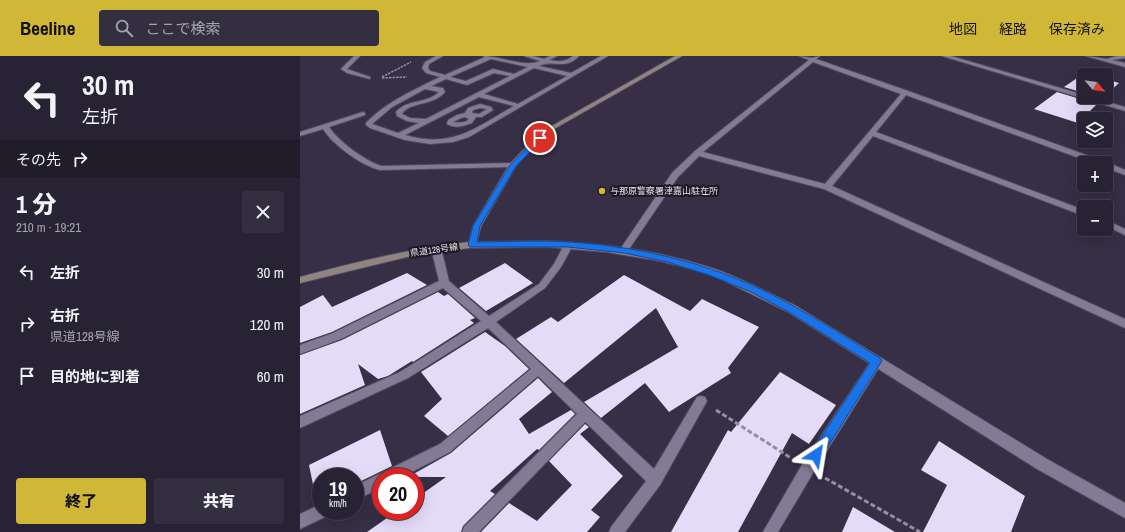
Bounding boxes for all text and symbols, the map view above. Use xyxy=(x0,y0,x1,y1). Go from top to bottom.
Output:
search box xyxy=(99,10,379,46)
text: Beeline xyxy=(20,15,75,41)
icon: search xyxy=(113,17,135,39)
text: ここで検索 xyxy=(145,18,220,39)
text: 地図 xyxy=(949,20,977,38)
text: 経路 xyxy=(999,20,1027,38)
text: 保存済み xyxy=(1049,20,1105,38)
text: 30 m xyxy=(82,66,134,104)
north arrow xyxy=(1077,68,1113,104)
map controls xyxy=(1077,68,1113,236)
icon: left xyxy=(16,72,68,124)
text: 左折 xyxy=(82,104,118,129)
button: layers xyxy=(1077,112,1113,148)
pin xyxy=(523,121,557,155)
icon: arrive xyxy=(529,127,551,149)
icon: right xyxy=(69,148,91,170)
text: その先 xyxy=(16,149,61,170)
button: + xyxy=(1077,156,1113,192)
place label: 与那原警察署津嘉山駐在所 xyxy=(610,185,718,197)
marker: 与那原警察署津嘉山駐在所 xyxy=(597,186,607,196)
text: 1 分 xyxy=(16,188,56,220)
button: close xyxy=(242,191,284,233)
button: − xyxy=(1077,200,1113,236)
text: 210 m · 19:21 xyxy=(16,219,81,236)
street label: 県道128号線 xyxy=(409,241,460,259)
icon: left xyxy=(16,261,38,283)
text: 左折 xyxy=(50,262,80,283)
text: 30 m xyxy=(257,262,284,283)
text: 右折 xyxy=(50,305,80,326)
icon: right xyxy=(16,313,38,335)
text: 120 m xyxy=(250,314,284,335)
text: 県道128号線 xyxy=(50,328,120,345)
icon: arrive xyxy=(16,365,38,387)
text: 目的地に到着 xyxy=(50,366,140,387)
text: 60 m xyxy=(257,366,284,387)
position arrow xyxy=(795,434,837,476)
speed limit sign: 20 xyxy=(372,468,424,520)
text: 19 xyxy=(329,475,347,502)
button: 終了 xyxy=(16,478,146,524)
button: 共有 xyxy=(154,478,284,524)
text: km/h xyxy=(329,497,347,510)

